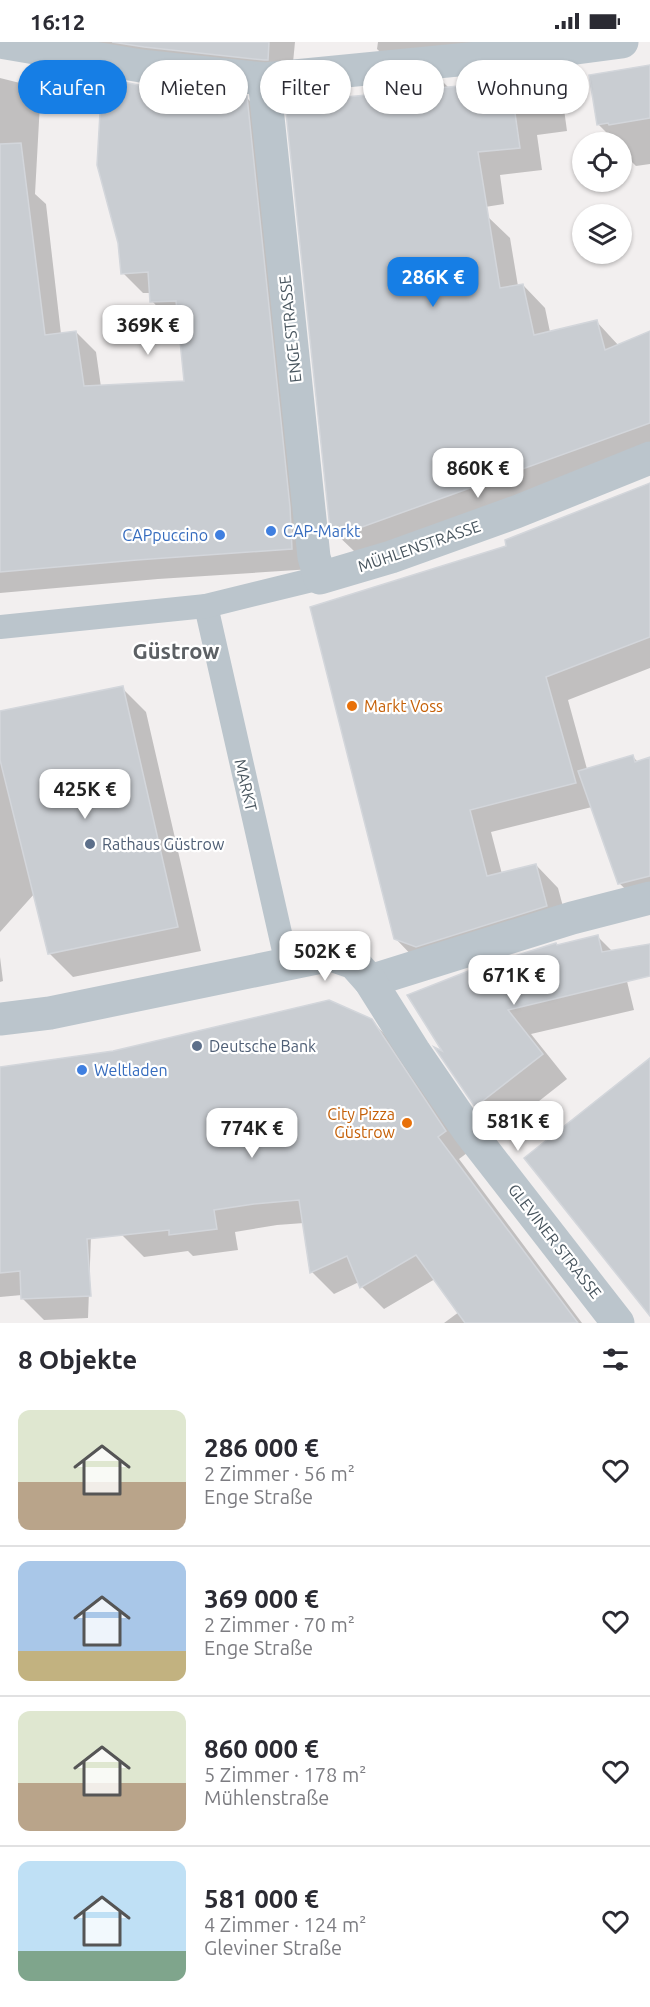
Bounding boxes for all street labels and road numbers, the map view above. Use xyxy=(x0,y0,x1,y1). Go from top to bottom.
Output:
street label: ENGE STRASSE xyxy=(275,274,305,384)
street label: MÜHLENSTRASSE xyxy=(355,517,483,575)
street label: MARKT xyxy=(231,757,261,813)
street label: GLEVINER STRASSE xyxy=(505,1180,605,1302)

